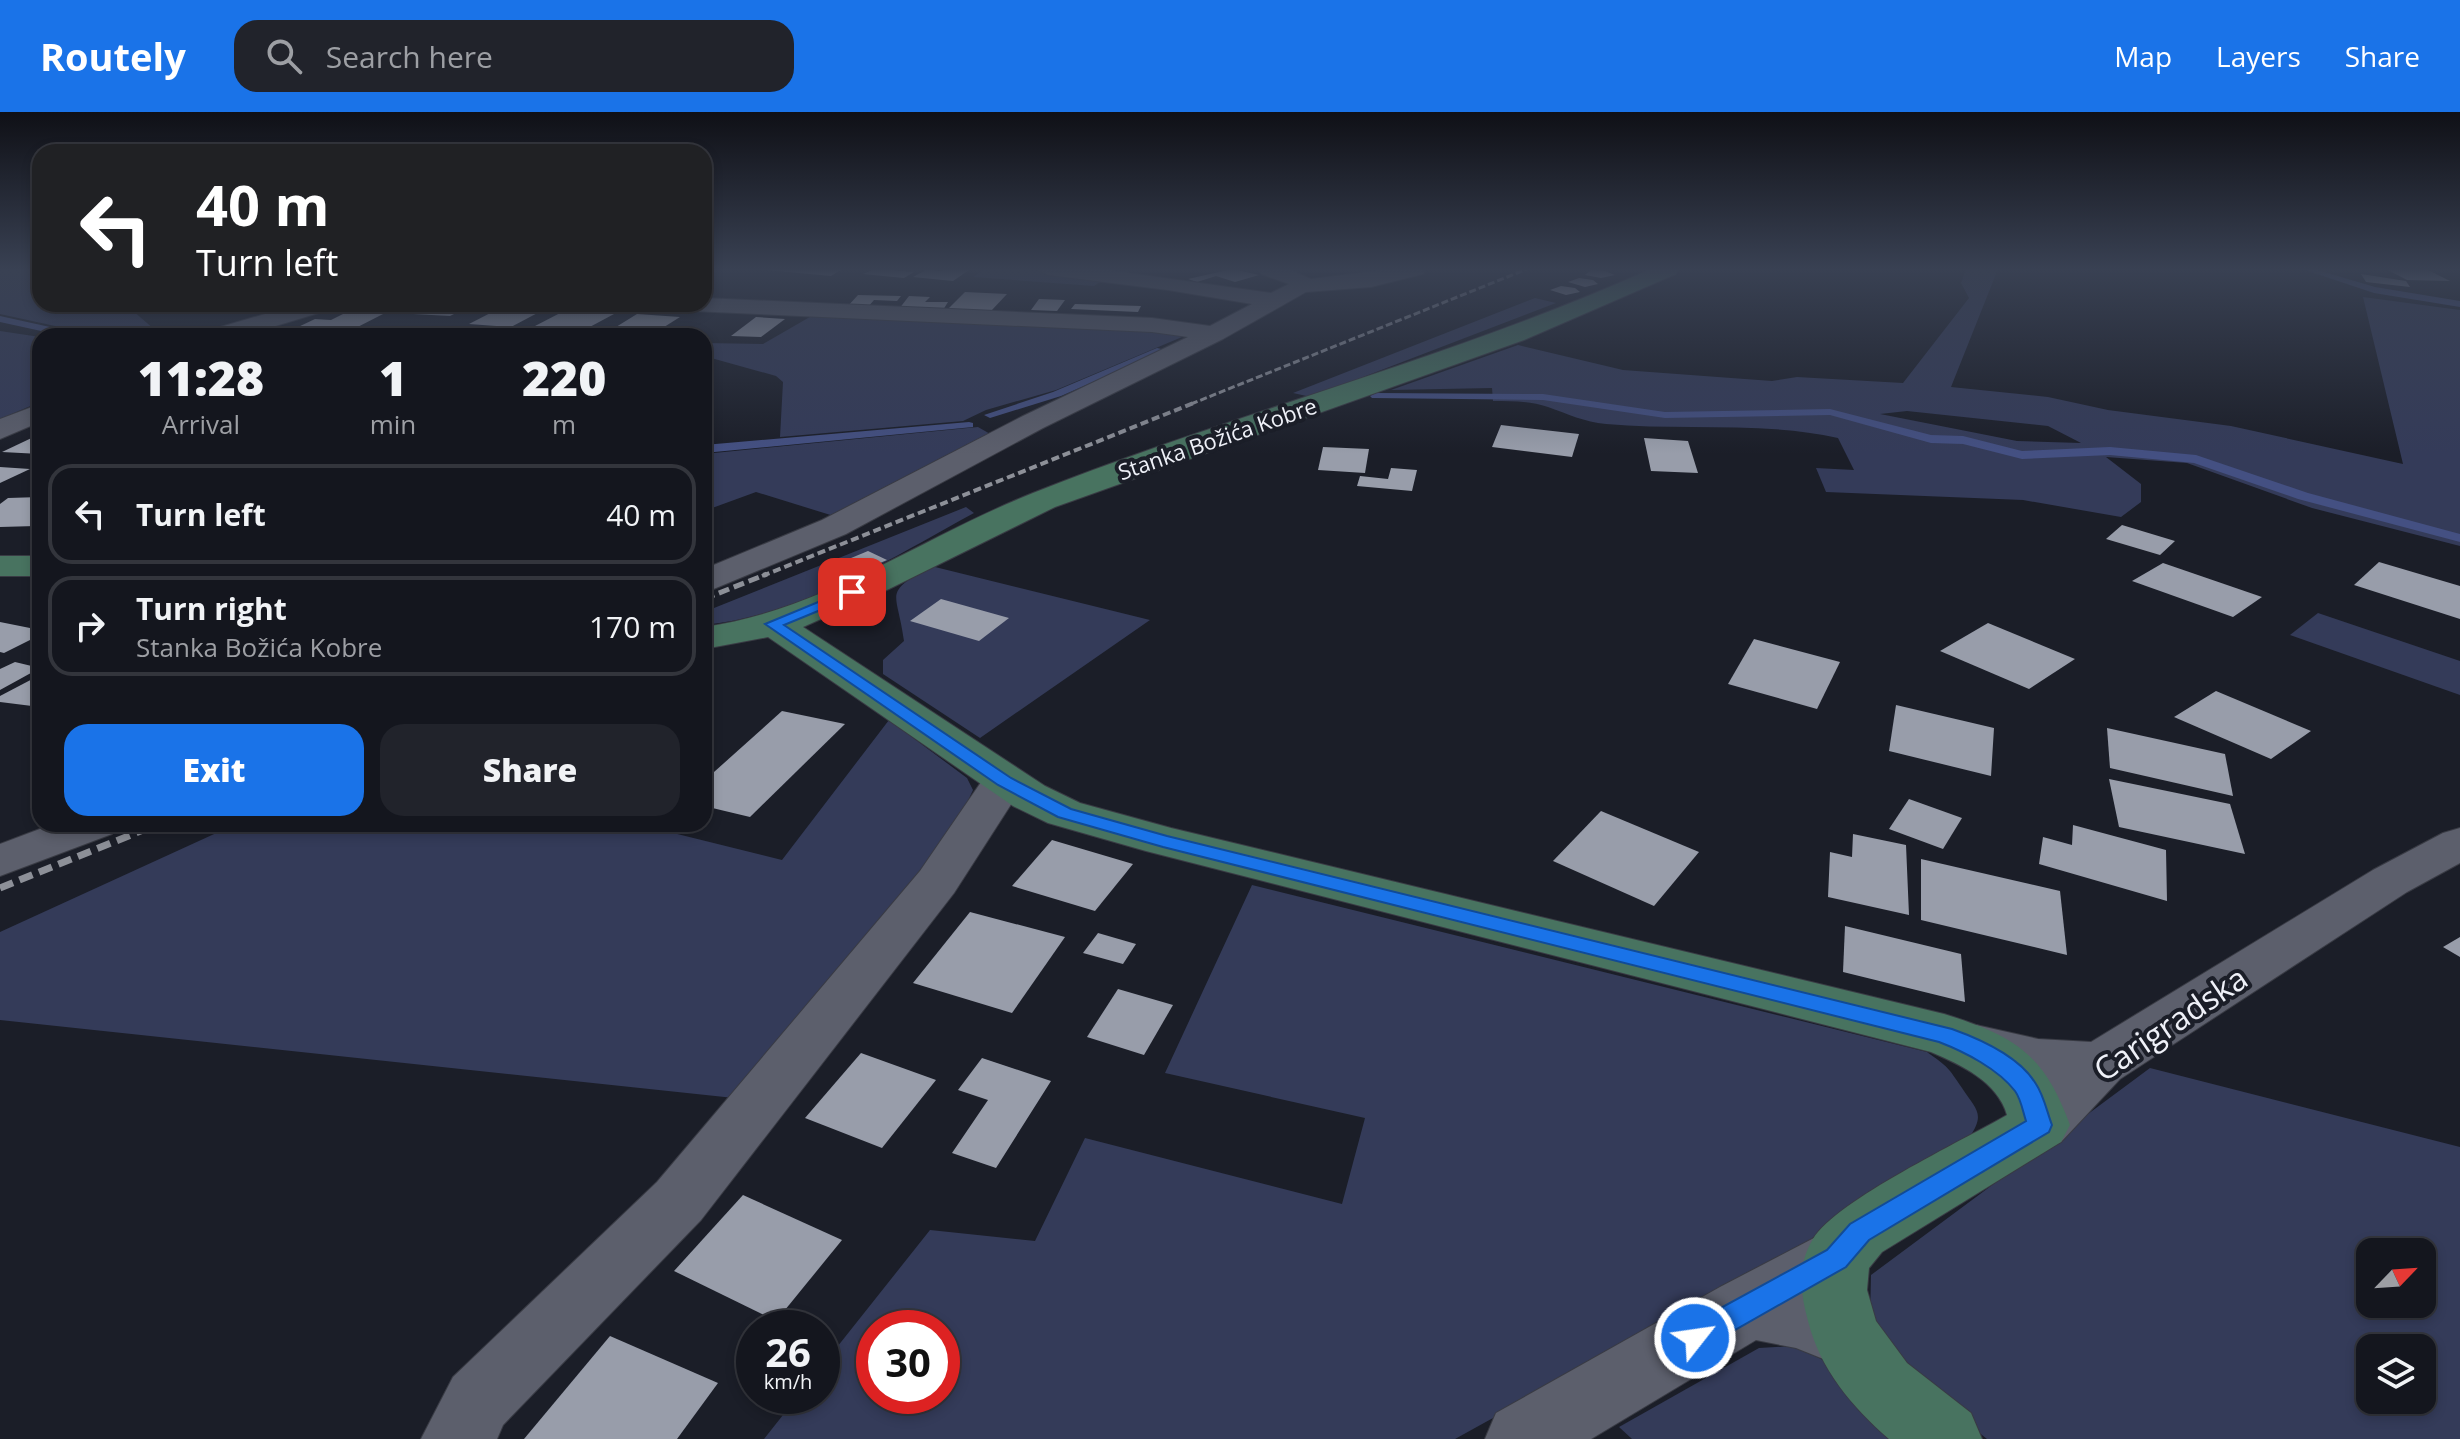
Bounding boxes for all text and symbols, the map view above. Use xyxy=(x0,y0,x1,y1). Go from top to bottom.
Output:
search box xyxy=(234,20,794,92)
text: Routely xyxy=(40,30,186,82)
icon: search xyxy=(262,34,306,78)
text: Search here xyxy=(326,36,493,77)
text: Map xyxy=(2114,37,2172,75)
text: Layers xyxy=(2216,37,2301,75)
text: Share xyxy=(2345,37,2420,75)
text: 40 m xyxy=(196,166,330,242)
icon: left xyxy=(64,176,168,280)
text: Turn left xyxy=(196,238,338,287)
text: 11:28 xyxy=(138,345,264,410)
text: 1 xyxy=(379,345,407,410)
text: 220 xyxy=(522,345,606,410)
street label: Stanka Božića Kobre xyxy=(1114,390,1320,486)
text: Arrival xyxy=(162,406,240,442)
text: min xyxy=(370,406,416,442)
text: m xyxy=(552,406,576,442)
icon: left xyxy=(68,492,112,536)
text: Turn left xyxy=(136,494,266,535)
text: 40 m xyxy=(606,494,676,535)
pin xyxy=(818,558,886,626)
icon: arrive xyxy=(830,570,874,614)
text: Turn right xyxy=(136,588,287,629)
icon: right xyxy=(68,604,112,648)
text: 170 m xyxy=(589,606,676,647)
text: Stanka Božića Kobre xyxy=(136,629,382,665)
button: Exit xyxy=(64,724,364,816)
button: Share xyxy=(380,724,680,816)
street label: Carigradska xyxy=(2085,956,2255,1090)
north arrow xyxy=(2356,1238,2436,1318)
map controls xyxy=(2356,1238,2436,1414)
position arrow xyxy=(1653,1296,1737,1380)
speed limit sign: 30 xyxy=(856,1310,960,1414)
text: 26 xyxy=(765,1324,811,1379)
button: layers xyxy=(2356,1334,2436,1414)
text: km/h xyxy=(764,1368,812,1395)

